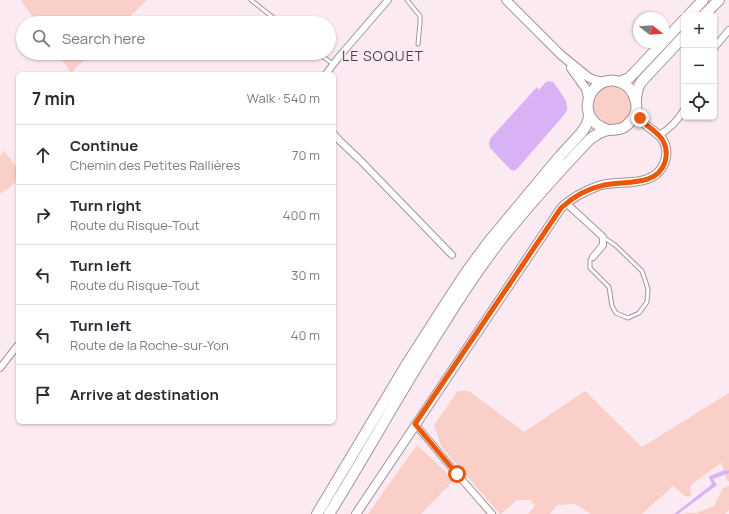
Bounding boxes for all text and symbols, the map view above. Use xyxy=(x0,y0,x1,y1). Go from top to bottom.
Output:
north arrow xyxy=(633,12,669,48)
map controls xyxy=(681,12,717,120)
button: + xyxy=(681,12,717,48)
search box xyxy=(16,16,336,60)
icon: search xyxy=(30,27,52,49)
text: Search here xyxy=(62,28,145,49)
district label: LE SOQUET xyxy=(342,46,424,65)
button: − xyxy=(681,48,717,84)
button: locate xyxy=(681,84,717,120)
text: 7 min xyxy=(32,87,75,110)
text: Walk · 540 m xyxy=(247,89,320,107)
route end xyxy=(631,109,649,127)
text: Continue xyxy=(70,135,138,156)
icon: ahead xyxy=(32,144,54,166)
text: 70 m xyxy=(292,146,320,164)
text: Chemin des Petites Rallières xyxy=(70,156,240,174)
text: Turn right xyxy=(70,195,141,216)
icon: right xyxy=(32,204,54,226)
text: 400 m xyxy=(283,206,320,224)
text: Route du Risque-Tout xyxy=(70,216,200,234)
text: Turn left xyxy=(70,255,132,276)
icon: left xyxy=(32,264,54,286)
text: 30 m xyxy=(291,266,320,284)
text: Route du Risque-Tout xyxy=(70,276,200,294)
text: Turn left xyxy=(70,315,132,336)
icon: left xyxy=(32,324,54,346)
text: 40 m xyxy=(291,326,320,344)
text: Route de la Roche-sur-Yon xyxy=(70,336,229,354)
icon: arrive xyxy=(32,384,54,406)
text: Arrive at destination xyxy=(70,384,219,405)
route start xyxy=(448,465,466,483)

